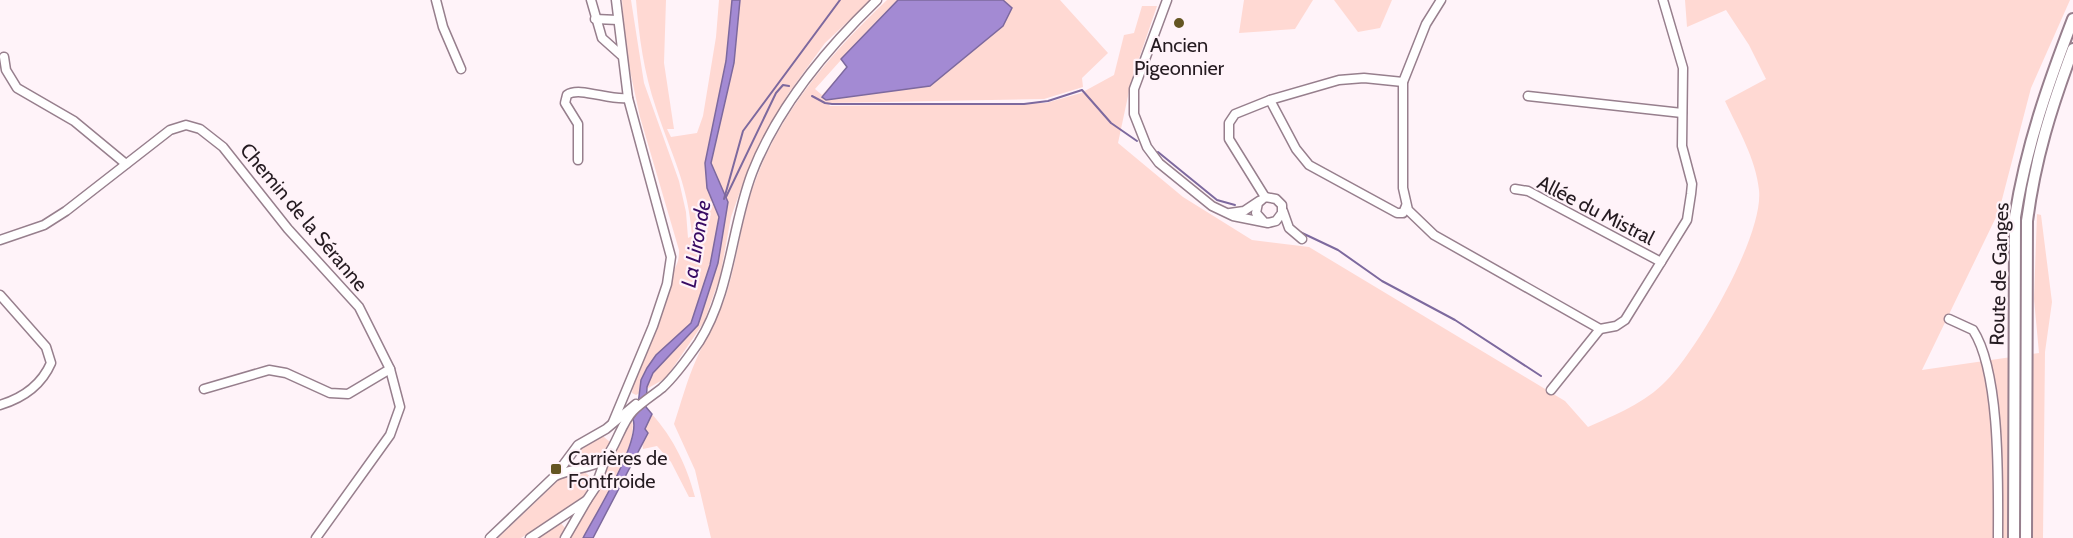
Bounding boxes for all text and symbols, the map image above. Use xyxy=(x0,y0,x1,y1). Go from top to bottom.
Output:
marker: Ancien Pigeonnier xyxy=(1172,16,1186,30)
place label: Ancien Pigeonnier xyxy=(1134,33,1225,80)
street label: Chemin de la Séranne xyxy=(235,138,373,296)
street label: Allée du Mistral xyxy=(1533,170,1659,250)
water label: La Lironde xyxy=(676,198,716,289)
street label: Route de Ganges xyxy=(1985,202,2013,346)
place label: Carrières de Fontfroide xyxy=(568,446,667,493)
marker: Carrières de Fontfroide xyxy=(549,462,563,476)

